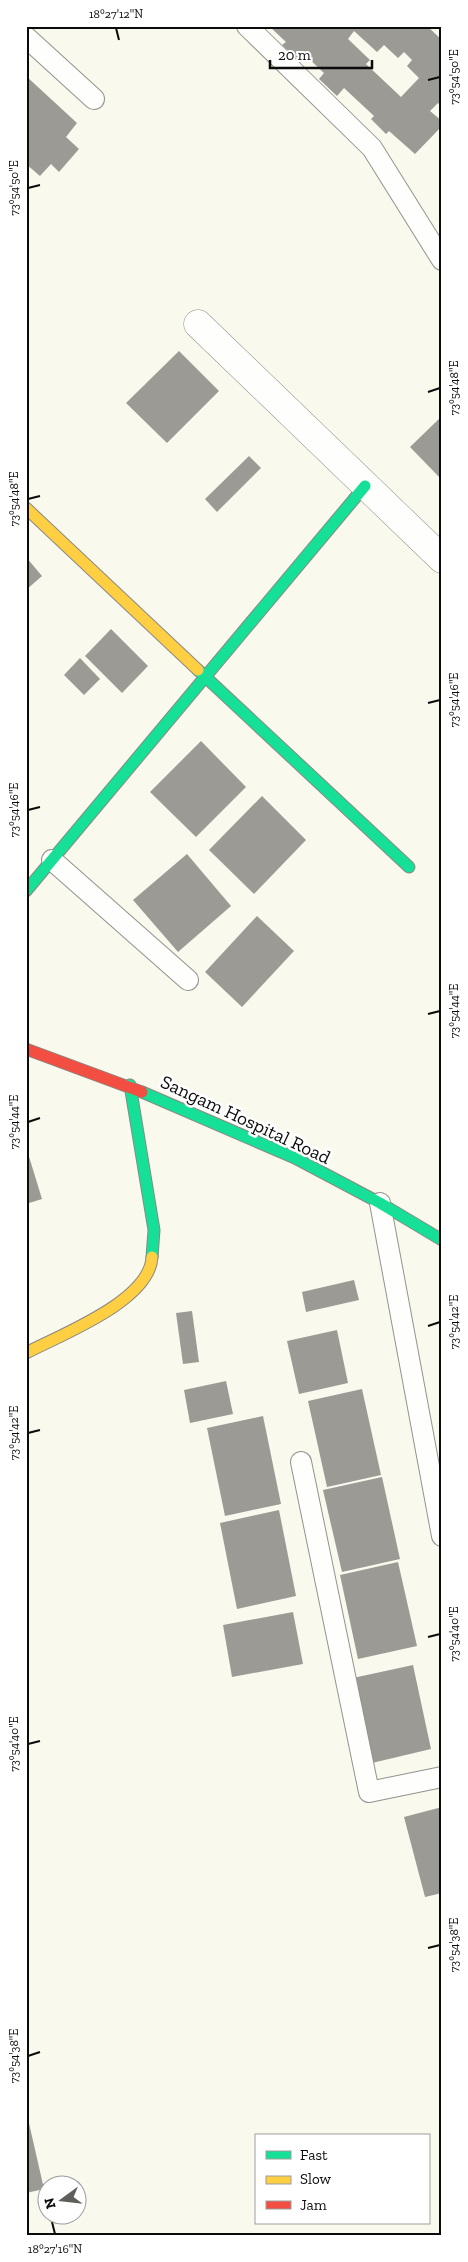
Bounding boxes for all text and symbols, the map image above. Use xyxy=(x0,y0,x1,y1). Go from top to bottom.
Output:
text: 18°27'12"N xyxy=(89,7,143,21)
scale bar xyxy=(270,38,373,70)
text: 20 m xyxy=(278,46,311,64)
text: 73°54'50"E xyxy=(447,49,461,105)
text: 73°54'50"E xyxy=(7,160,21,216)
text: 73°54'48"E xyxy=(447,361,461,415)
text: 73°54'48"E xyxy=(7,472,21,526)
text: 73°54'46"E xyxy=(447,673,461,727)
text: 73°54'46"E xyxy=(7,783,21,837)
text: 73°54'44"E xyxy=(447,984,461,1038)
street label: Sangam Hospital Road xyxy=(157,1070,335,1169)
text: 73°54'44"E xyxy=(7,1095,21,1149)
text: 73°54'42"E xyxy=(447,1295,461,1349)
text: 73°54'42"E xyxy=(7,1406,21,1460)
text: 73°54'40"E xyxy=(447,1606,461,1662)
text: 73°54'40"E xyxy=(7,1716,21,1772)
text: 73°54'38"E xyxy=(447,1918,461,1972)
text: 73°54'38"E xyxy=(7,2029,21,2083)
legend xyxy=(255,2134,430,2224)
text: Fast xyxy=(300,2146,328,2164)
text: Slow xyxy=(300,2170,332,2188)
north arrow xyxy=(38,2174,88,2224)
text: N xyxy=(40,2196,60,2211)
text: Jam xyxy=(300,2196,327,2214)
text: 18°27'16"N xyxy=(28,2242,82,2256)

